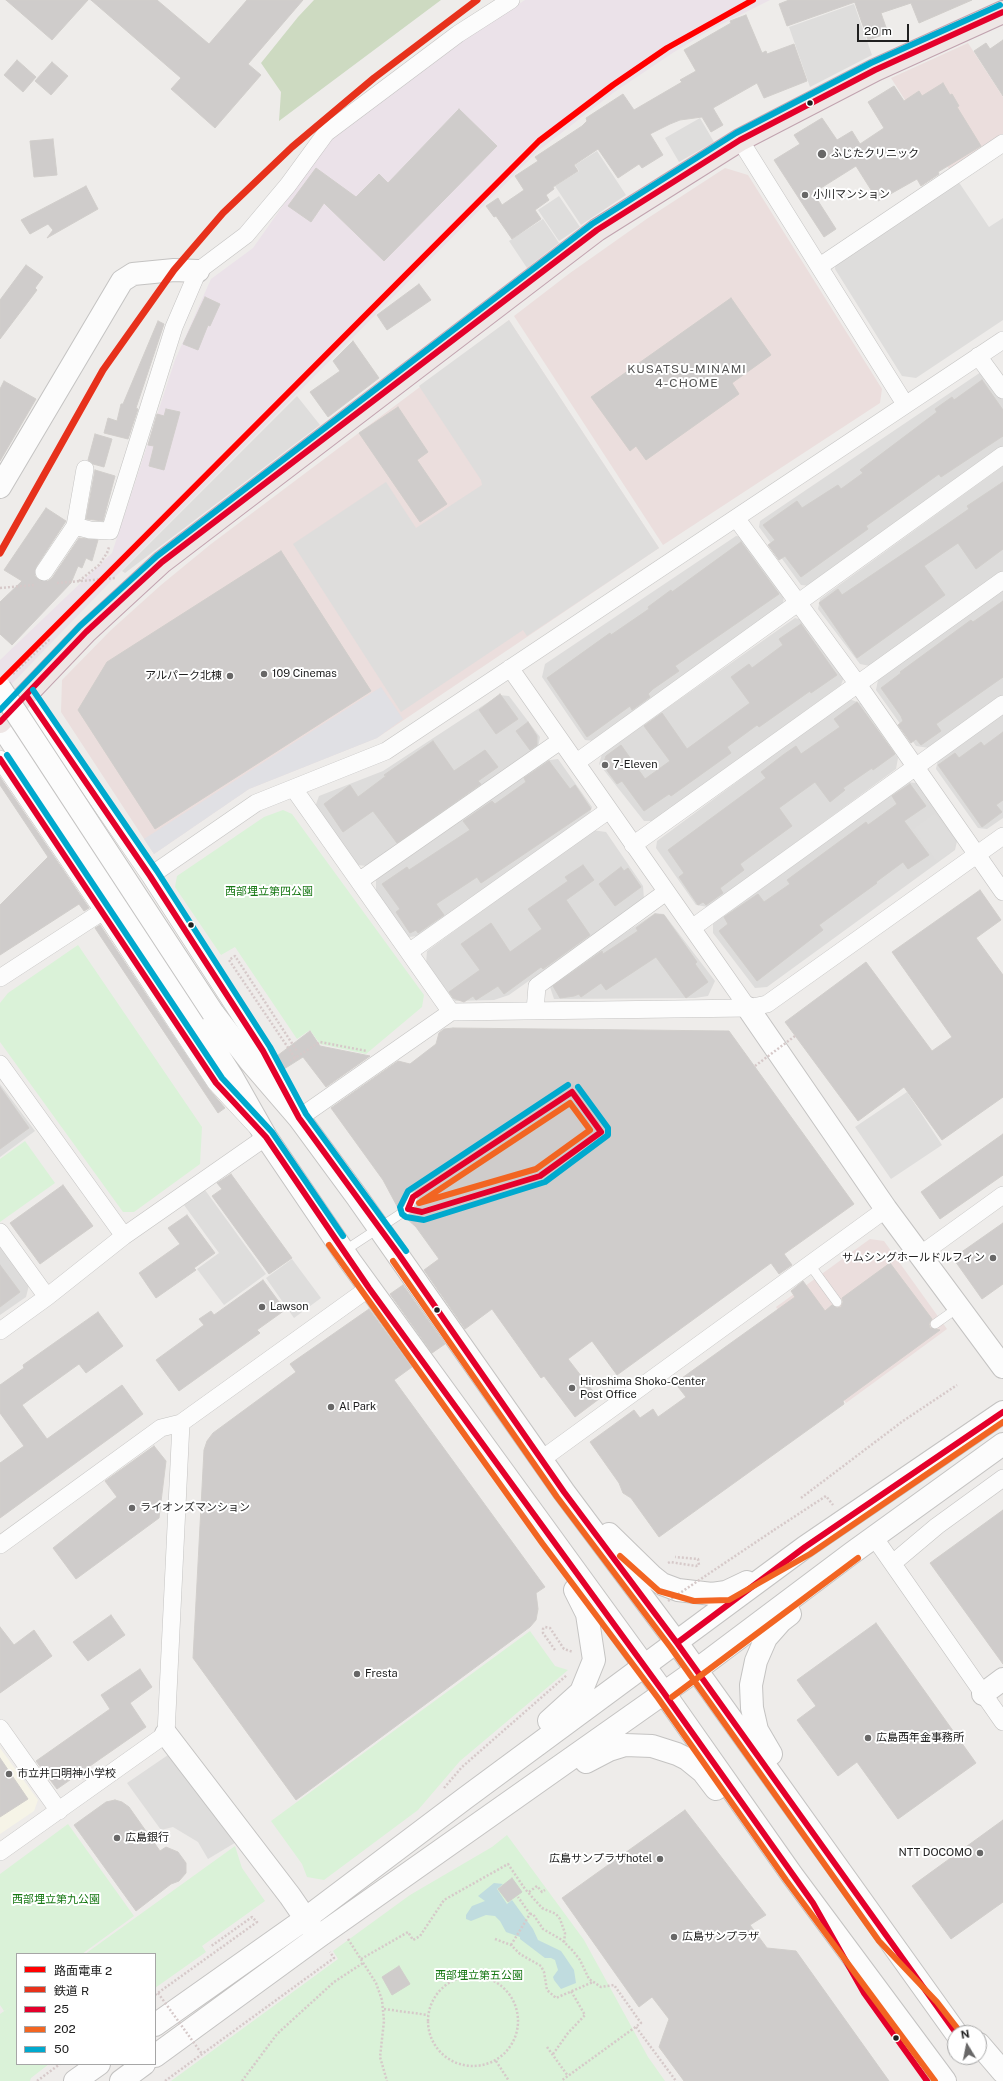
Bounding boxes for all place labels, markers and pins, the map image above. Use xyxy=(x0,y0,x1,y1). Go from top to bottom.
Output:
unlabelled marker xyxy=(805,98,815,108)
place label: ふじたクリニック xyxy=(831,147,919,161)
marker: ふじたクリニック xyxy=(816,148,828,160)
place label: 小川マンション xyxy=(813,188,890,202)
marker: 小川マンション xyxy=(800,190,810,200)
place label: 109 Cinemas xyxy=(272,667,337,681)
place label: アルパーク北棟 xyxy=(145,669,222,683)
marker: 109 Cinemas xyxy=(259,669,269,679)
marker: アルパーク北棟 xyxy=(225,671,235,681)
place label: 7-Eleven xyxy=(613,758,658,772)
marker: 7-Eleven xyxy=(600,760,610,770)
unlabelled marker xyxy=(186,920,196,930)
place label: サムシングホールドルフィン xyxy=(842,1251,985,1265)
marker: サムシングホールドルフィン xyxy=(988,1253,998,1263)
place label: Lawson xyxy=(270,1300,309,1314)
marker: Lawson xyxy=(257,1302,267,1312)
unlabelled marker xyxy=(432,1305,442,1315)
place label: Hiroshima Shoko-Center Post Office xyxy=(580,1375,705,1401)
marker: Hiroshima Shoko-Center Post Office xyxy=(567,1383,577,1393)
place label: Al Park xyxy=(339,1400,376,1414)
marker: Al Park xyxy=(326,1402,336,1412)
place label: ライオンズマンション xyxy=(140,1501,250,1515)
marker: ライオンズマンション xyxy=(127,1503,137,1513)
place label: Fresta xyxy=(365,1667,398,1681)
marker: Fresta xyxy=(352,1669,362,1679)
place label: 広島西年金事務所 xyxy=(876,1731,964,1745)
marker: 広島西年金事務所 xyxy=(863,1733,873,1743)
place label: 市立井口明神小学校 xyxy=(17,1767,116,1781)
marker: 市立井口明神小学校 xyxy=(4,1769,14,1779)
place label: 広島銀行 xyxy=(125,1831,169,1845)
marker: 広島銀行 xyxy=(112,1833,122,1843)
place label: NTT DOCOMO xyxy=(899,1846,972,1860)
marker: NTT DOCOMO xyxy=(975,1848,985,1858)
place label: 広島サンプラザhotel xyxy=(549,1852,652,1866)
marker: 広島サンプラザhotel xyxy=(655,1854,665,1864)
place label: 広島サンプラザ xyxy=(682,1930,759,1944)
marker: 広島サンプラザ xyxy=(669,1932,679,1942)
unlabelled marker xyxy=(891,2033,901,2043)

